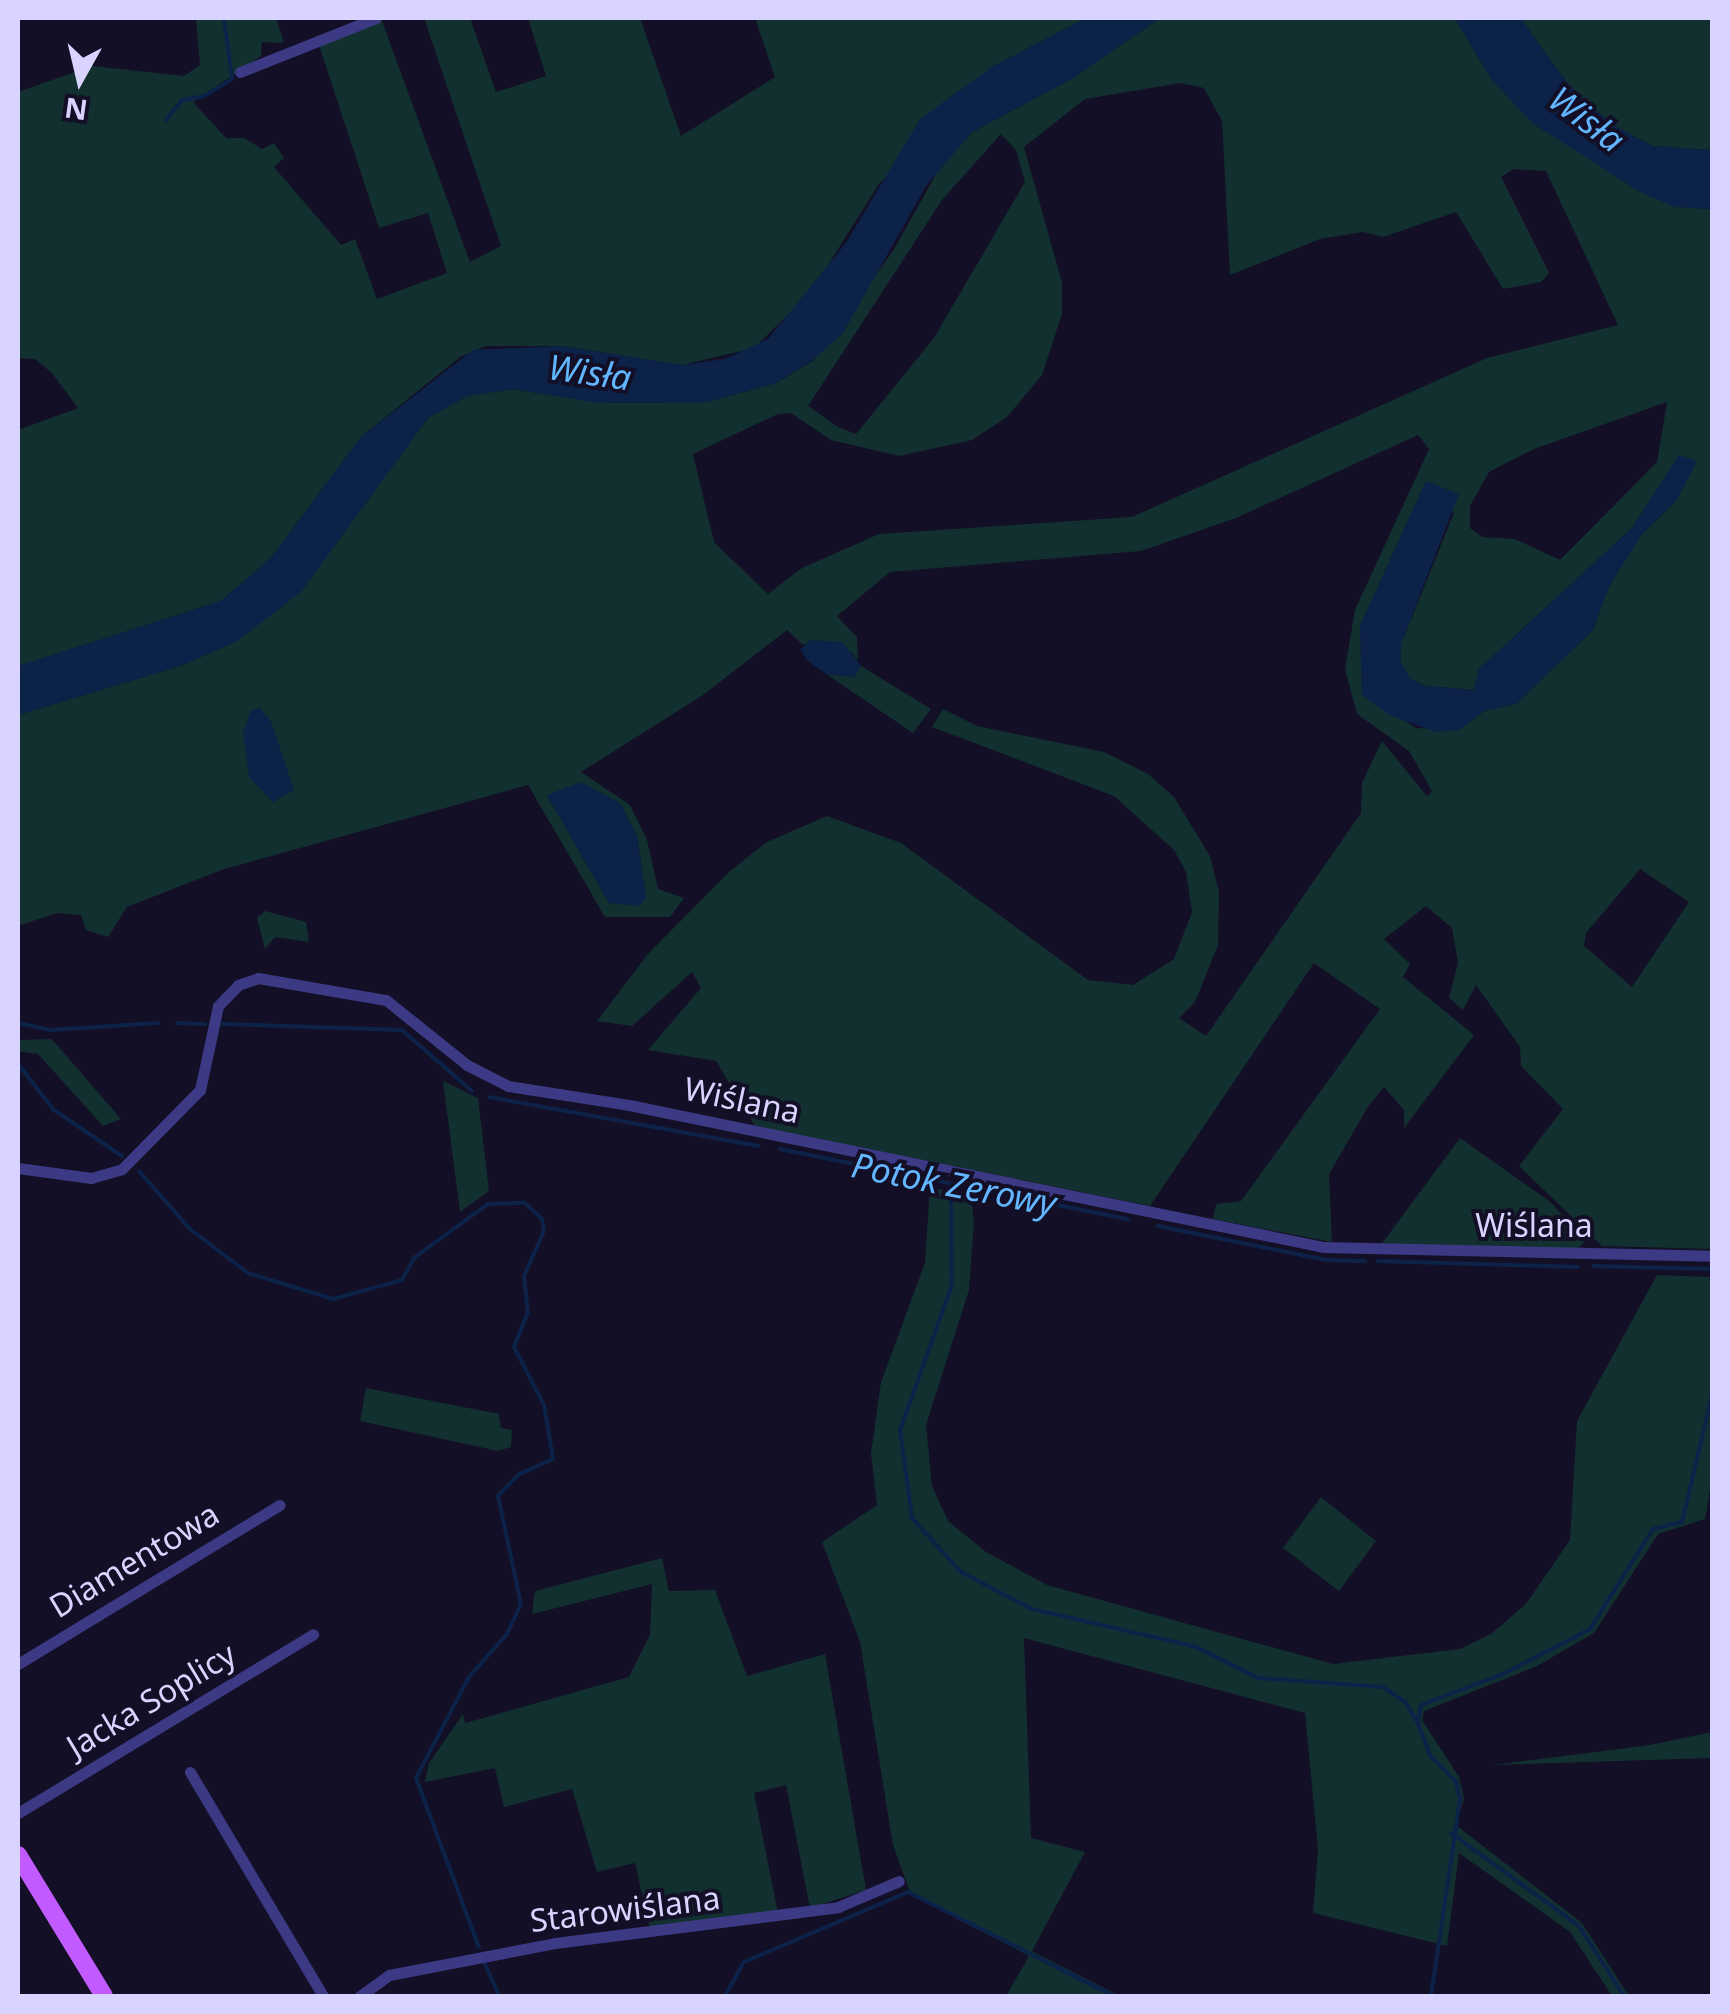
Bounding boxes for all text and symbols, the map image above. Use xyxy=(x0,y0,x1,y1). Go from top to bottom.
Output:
north arrow xyxy=(30,30,130,130)
water label: Wisła xyxy=(1541,77,1633,161)
text: N xyxy=(62,89,90,130)
water label: Wisła xyxy=(546,345,634,399)
street label: Wiślana xyxy=(681,1069,803,1131)
water label: Potok Zerowy xyxy=(848,1144,1060,1224)
street label: Wiślana xyxy=(1475,1206,1593,1244)
street label: Diamentowa xyxy=(42,1494,226,1626)
street label: Jacka Soplicy xyxy=(60,1635,242,1765)
street label: Starowiślana xyxy=(528,1878,722,1940)

